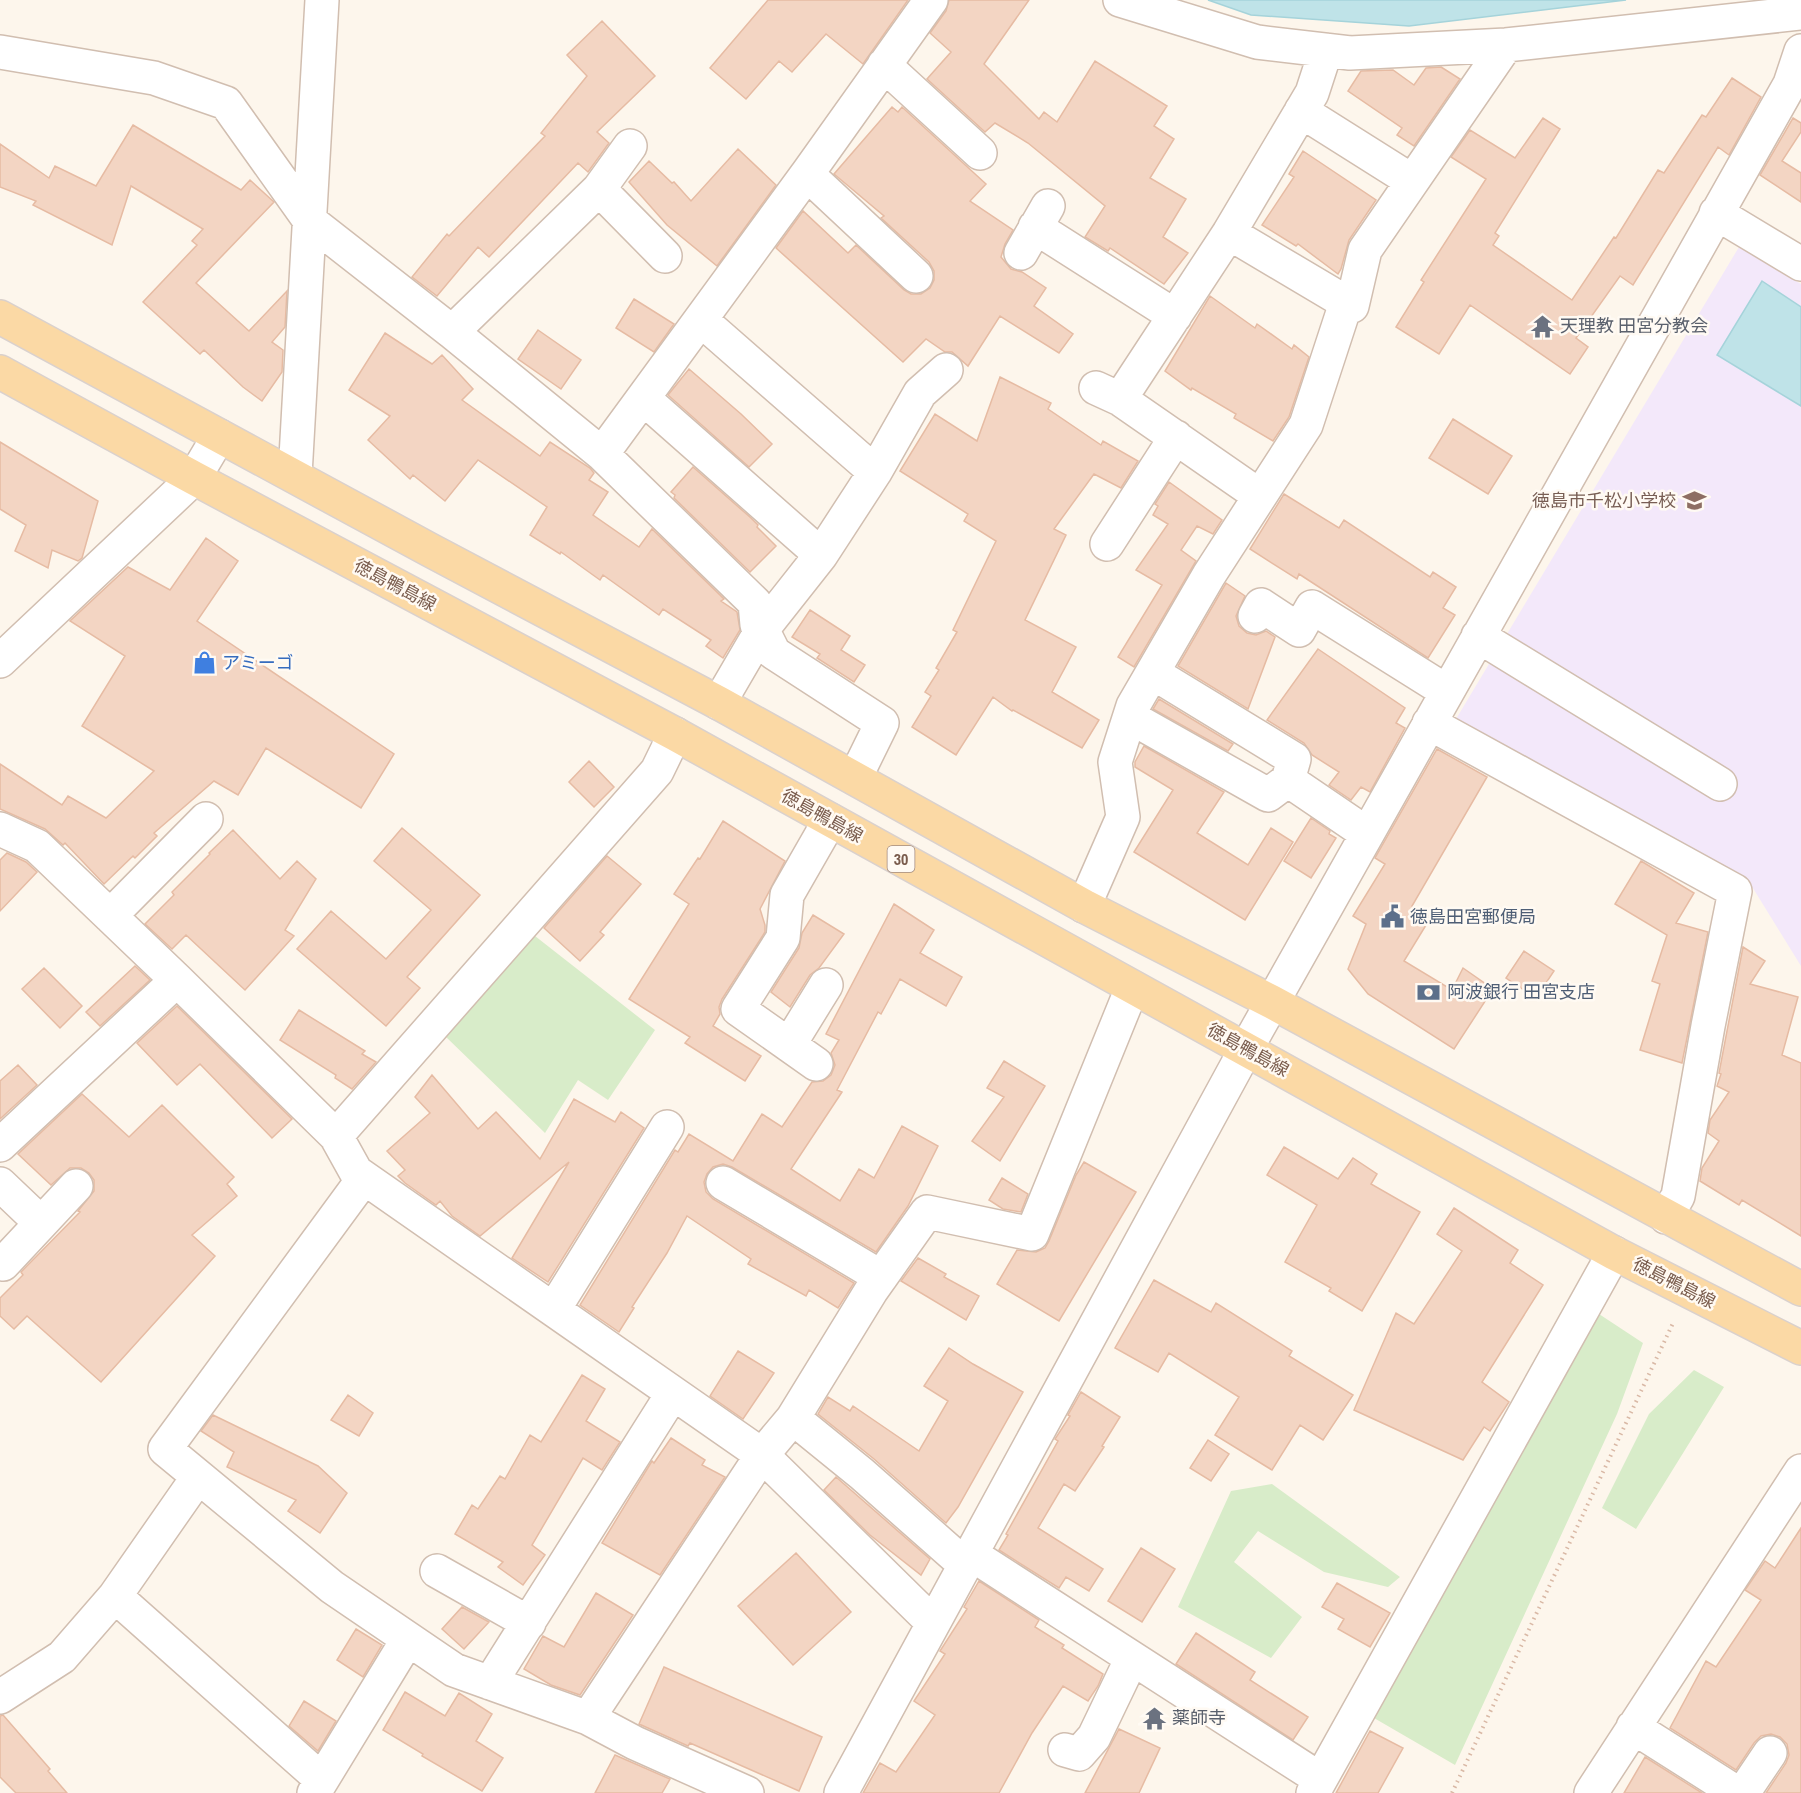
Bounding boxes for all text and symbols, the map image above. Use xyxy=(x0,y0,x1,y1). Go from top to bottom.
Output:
temple icon: 天理教 田宮分教会 xyxy=(1529,313,1555,339)
place label: 天理教 田宮分教会 xyxy=(1560,313,1708,338)
place label: 徳島市千松小学校 xyxy=(1532,488,1676,513)
school or university icon: 徳島市千松小学校 xyxy=(1681,488,1707,514)
street label: 徳島鴨島線 xyxy=(350,552,441,617)
shop icon: アミーゴ xyxy=(191,650,217,676)
place label: アミーゴ xyxy=(222,650,294,675)
street label: 徳島鴨島線 xyxy=(777,783,868,848)
road number: 30 xyxy=(888,846,914,872)
public building icon: 徳島田宮郵便局 xyxy=(1379,904,1405,930)
place label: 徳島田宮郵便局 xyxy=(1410,904,1536,929)
bank icon: 阿波銀行 田宮支店 xyxy=(1416,979,1442,1005)
place label: 阿波銀行 田宮支店 xyxy=(1447,979,1595,1004)
street label: 徳島鴨島線 xyxy=(1203,1017,1294,1082)
street label: 徳島鴨島線 xyxy=(1628,1251,1720,1314)
temple icon: 薬師寺 xyxy=(1141,1705,1167,1731)
place label: 薬師寺 xyxy=(1172,1705,1226,1730)

